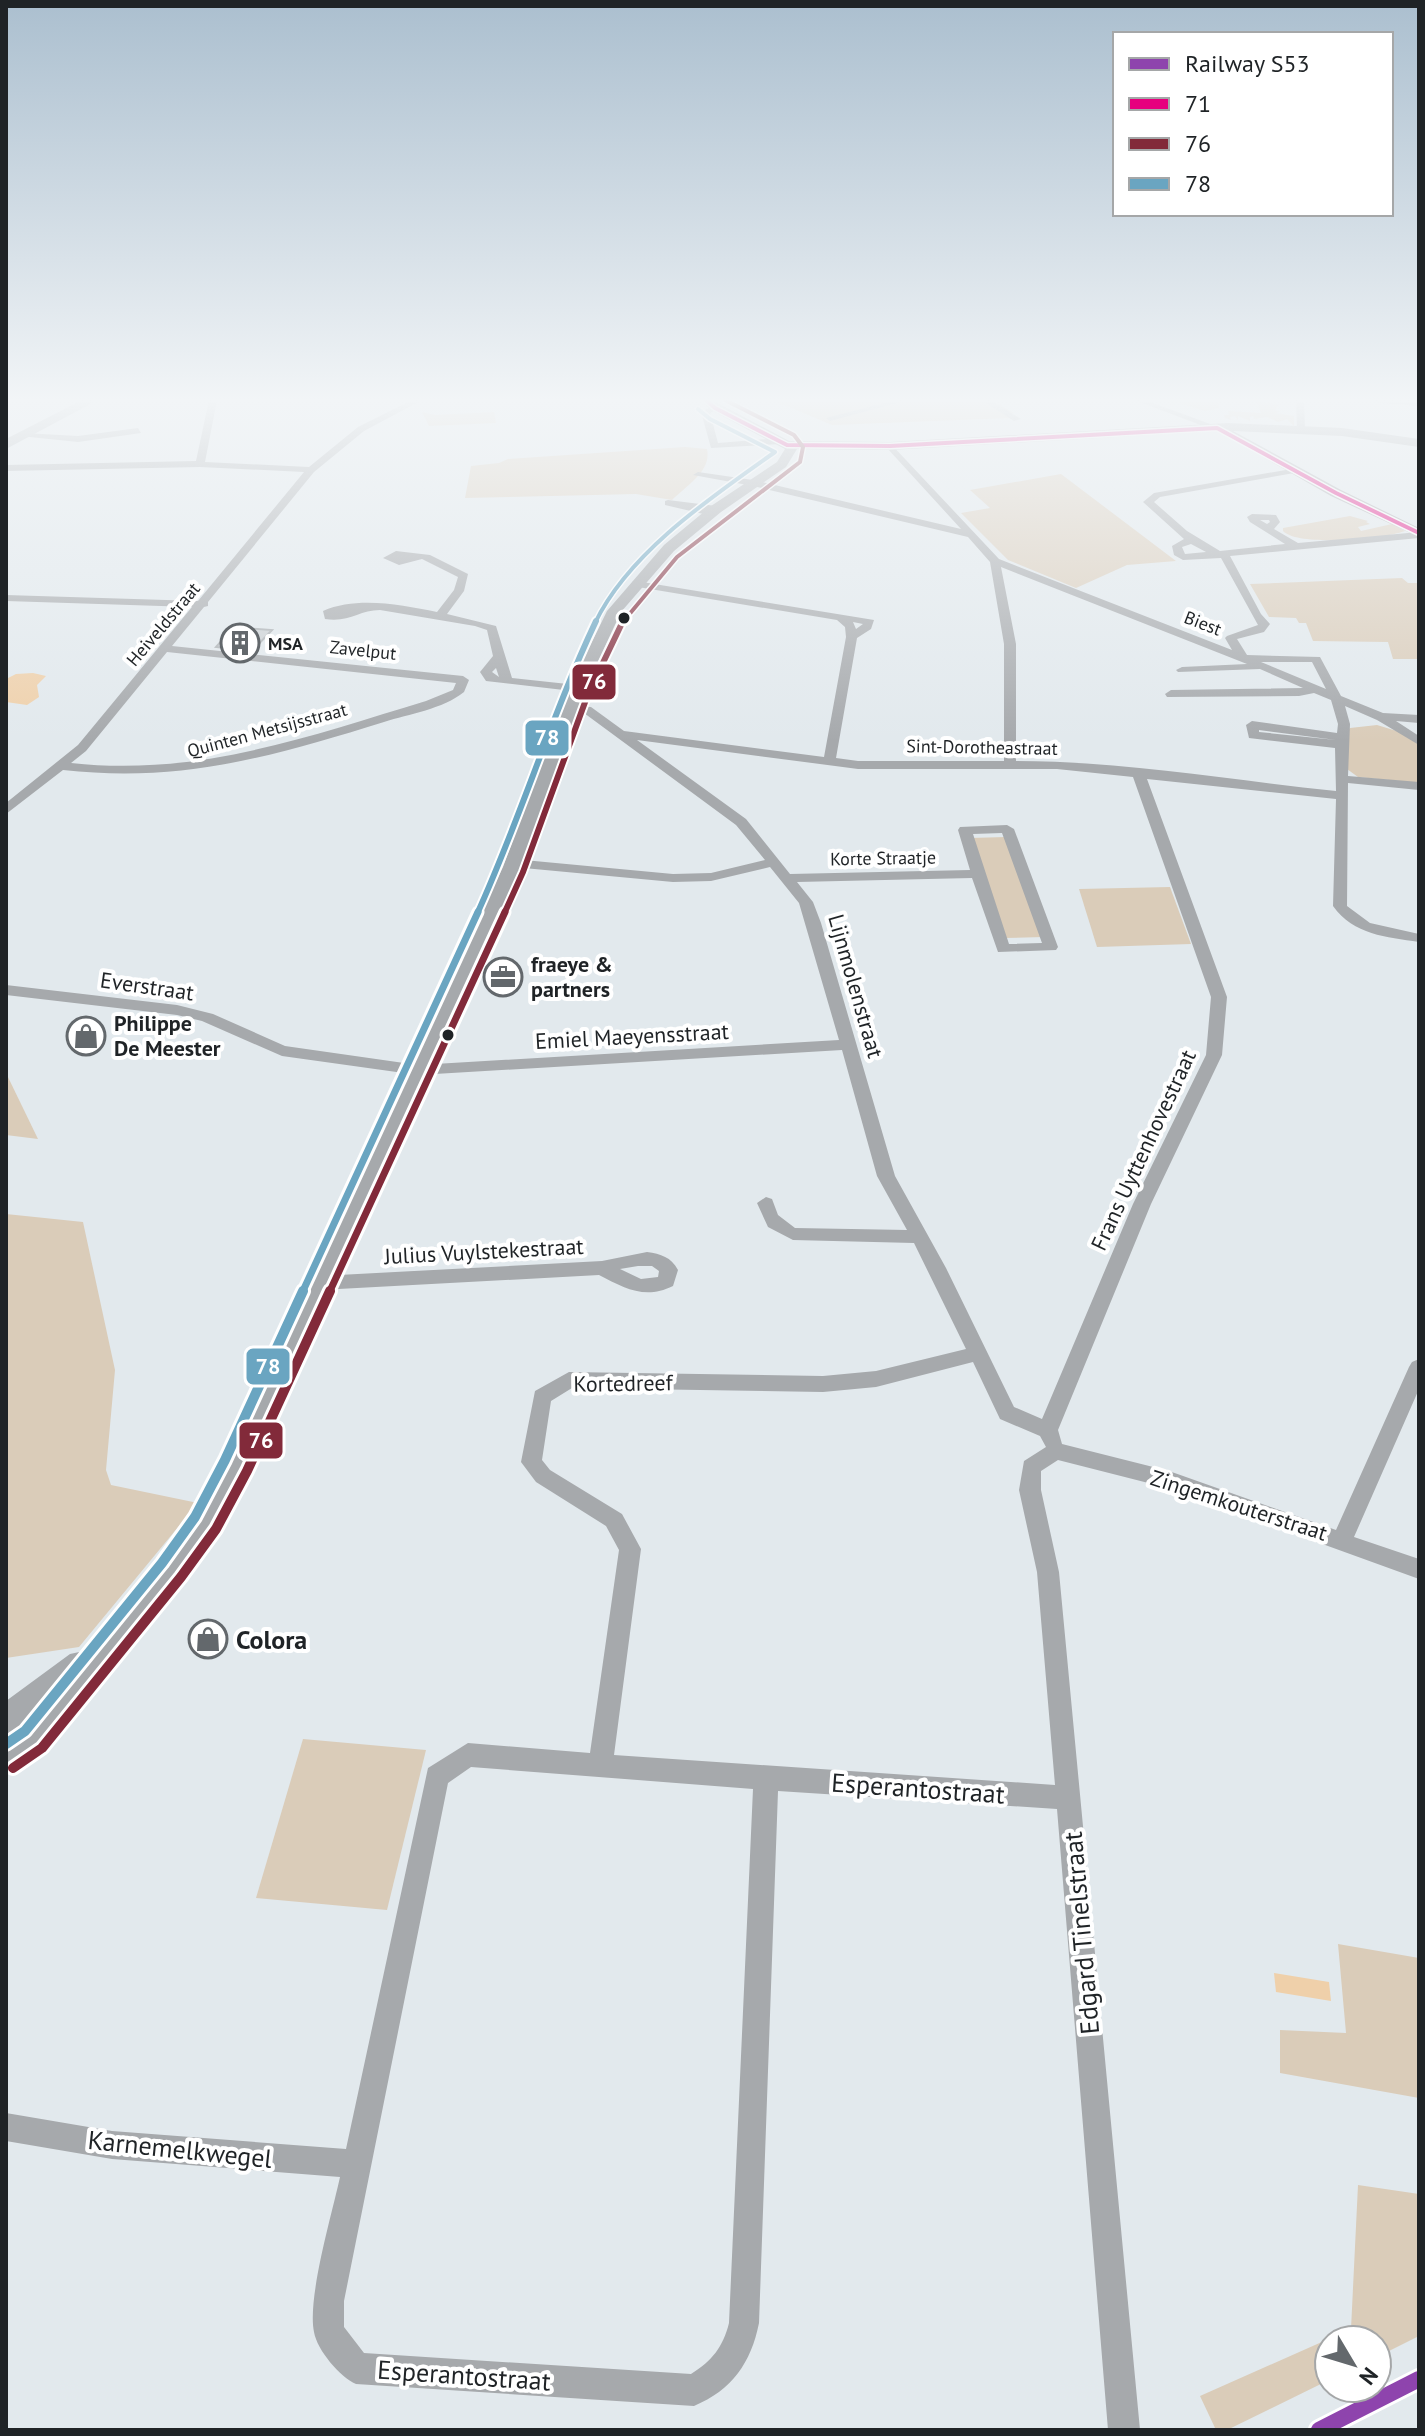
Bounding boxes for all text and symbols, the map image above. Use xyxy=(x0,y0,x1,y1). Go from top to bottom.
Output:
legend xyxy=(1113,32,1393,216)
text: Railway S53 xyxy=(1185,48,1310,79)
text: 71 xyxy=(1185,88,1211,119)
text: 76 xyxy=(1185,128,1211,159)
text: 78 xyxy=(1185,168,1211,199)
street label: Heiveldstraat xyxy=(121,577,205,671)
street label: Biest xyxy=(1181,605,1225,641)
unlabelled marker xyxy=(616,610,632,626)
building icon: MSA xyxy=(219,622,261,664)
place label: MSA xyxy=(268,632,303,655)
street label: Zavelput xyxy=(329,635,397,665)
line badge: 76 xyxy=(571,663,617,701)
text: 76 xyxy=(582,667,606,695)
street label: Quinten Metsijsstraat xyxy=(185,698,349,762)
line badge: 78 xyxy=(524,719,570,757)
text: 78 xyxy=(535,723,559,751)
street label: Sint-Dorotheastraat xyxy=(906,734,1058,760)
street label: Korte Straatje xyxy=(830,846,936,870)
street label: Lijnmolenstraat xyxy=(822,911,890,1061)
place label: fraeye & partners xyxy=(531,950,613,1003)
office icon: fraeye & partners xyxy=(482,956,524,998)
street label: Everstraat xyxy=(98,966,196,1007)
place label: Philippe De Meester xyxy=(114,1009,221,1062)
shop icon: Philippe De Meester xyxy=(65,1015,107,1057)
street label: Emiel Maeyensstraat xyxy=(534,1017,730,1055)
unlabelled marker xyxy=(440,1027,456,1043)
street label: Frans Uyttenhovestraat xyxy=(1084,1045,1202,1255)
street label: Julius Vuylstekestraat xyxy=(383,1232,585,1270)
line badge: 78 xyxy=(245,1347,291,1386)
text: 78 xyxy=(256,1352,280,1380)
street label: Kortedreef xyxy=(573,1368,674,1398)
line badge: 76 xyxy=(238,1421,284,1460)
text: 76 xyxy=(249,1426,273,1454)
street label: Zingemkouterstraat xyxy=(1147,1463,1331,1547)
shop icon: Colora xyxy=(187,1618,229,1660)
place label: Colora xyxy=(236,1623,307,1656)
street label: Esperantostraat xyxy=(830,1765,1006,1811)
street label: Edgard Tinelstraat xyxy=(1056,1830,1106,2036)
street label: Karnemelkwegel xyxy=(86,2123,274,2175)
north arrow xyxy=(1313,2324,1393,2404)
street label: Esperantostraat xyxy=(376,2352,552,2398)
text: N xyxy=(1353,2362,1384,2391)

